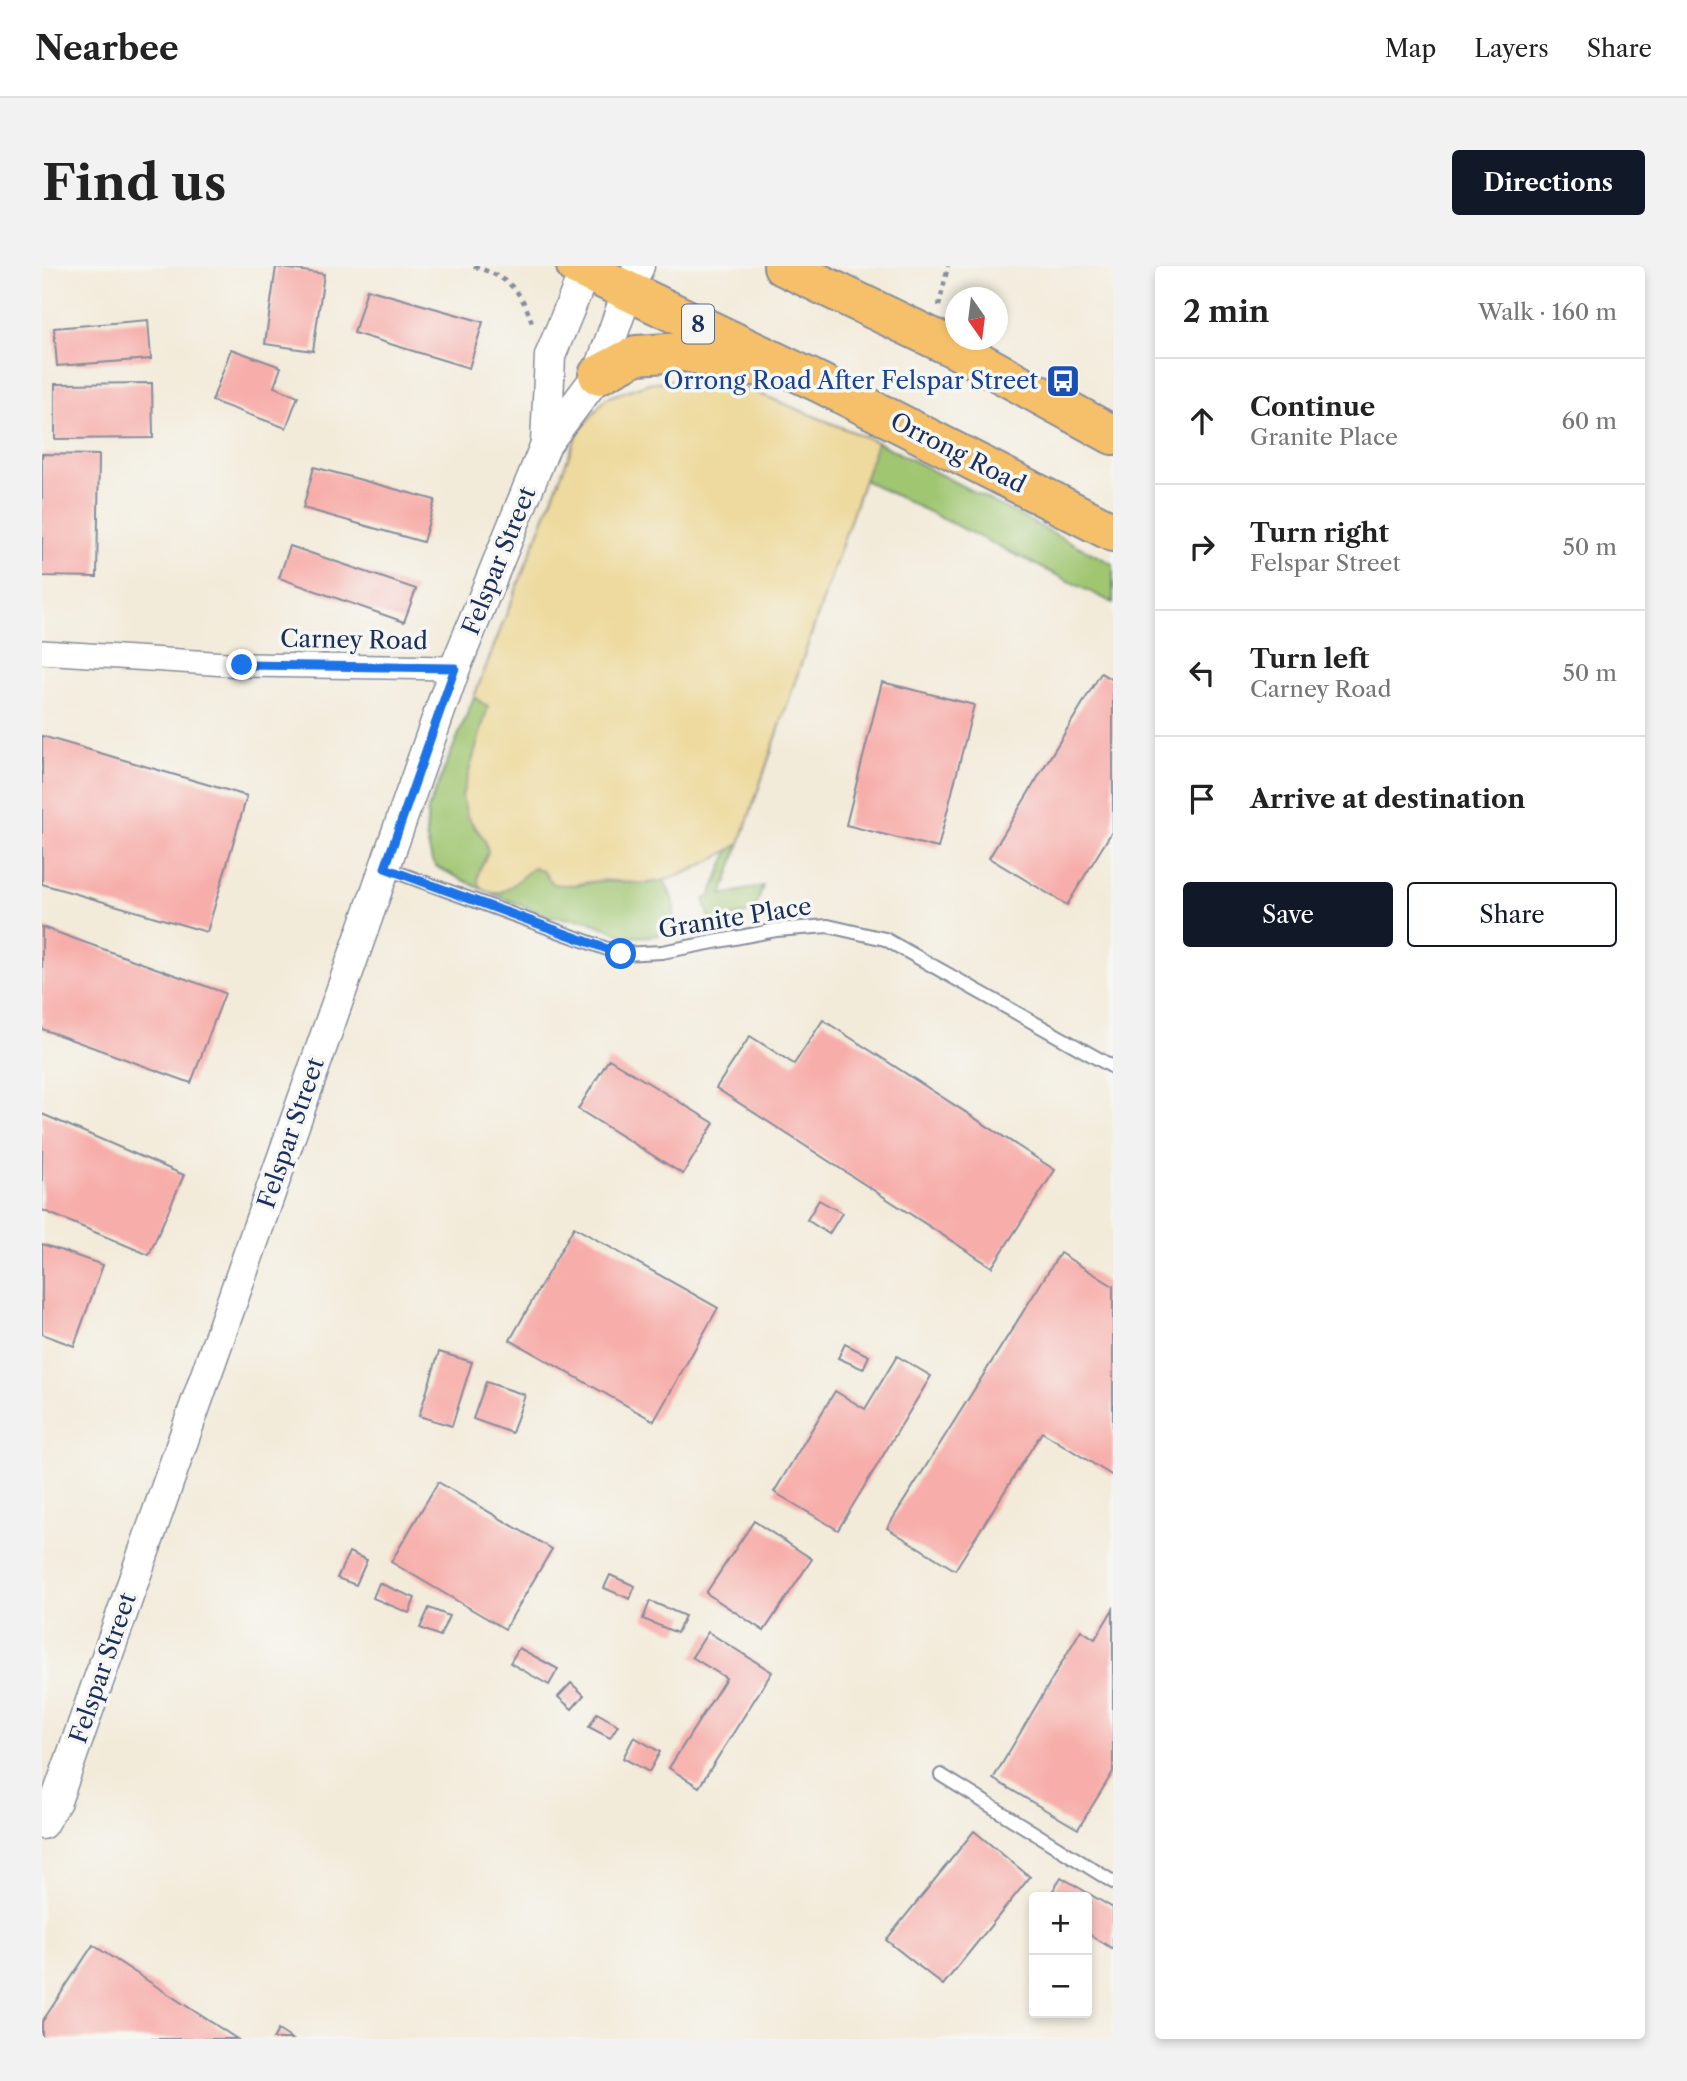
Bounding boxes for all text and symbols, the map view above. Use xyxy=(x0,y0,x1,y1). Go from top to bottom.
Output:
text: Nearbee xyxy=(35,28,179,69)
text: Map xyxy=(1385,34,1436,63)
text: Layers xyxy=(1474,34,1549,63)
text: Share xyxy=(1587,34,1652,63)
button: Directions xyxy=(1452,150,1645,215)
text: Find us xyxy=(42,152,226,213)
north arrow xyxy=(945,287,1008,350)
text: 2 min xyxy=(1183,293,1269,330)
text: Walk · 160 m xyxy=(1478,298,1617,326)
road number: 8 xyxy=(682,305,714,344)
bus stop icon: Orrong Road After Felspar Street xyxy=(1044,362,1082,400)
place label: Orrong Road After Felspar Street xyxy=(664,366,1039,395)
text: Continue xyxy=(1250,391,1375,423)
icon: ahead xyxy=(1183,402,1221,440)
street label: Orrong Road xyxy=(886,406,1031,499)
text: 60 m xyxy=(1561,407,1617,435)
text: Granite Place xyxy=(1250,423,1398,451)
street label: Felspar Street xyxy=(456,482,542,639)
text: Turn right xyxy=(1250,517,1389,549)
icon: right xyxy=(1183,528,1221,566)
text: 50 m xyxy=(1562,533,1617,561)
text: Felspar Street xyxy=(1250,549,1401,577)
street label: Carney Road xyxy=(280,624,428,655)
text: Turn left xyxy=(1250,643,1369,675)
route end xyxy=(226,649,257,680)
icon: left xyxy=(1183,654,1221,692)
text: 50 m xyxy=(1562,659,1617,687)
text: Carney Road xyxy=(1250,675,1391,703)
icon: arrive xyxy=(1183,780,1221,818)
text: Arrive at destination xyxy=(1250,783,1525,815)
button: Save xyxy=(1183,882,1393,947)
button: Share xyxy=(1407,882,1617,947)
street label: Granite Place xyxy=(656,891,813,944)
route start xyxy=(605,938,636,969)
street label: Felspar Street xyxy=(251,1053,330,1212)
street label: Felspar Street xyxy=(63,1588,142,1747)
map controls xyxy=(1029,1892,1092,2018)
button: + xyxy=(1029,1892,1092,1955)
button: − xyxy=(1029,1955,1092,2018)

